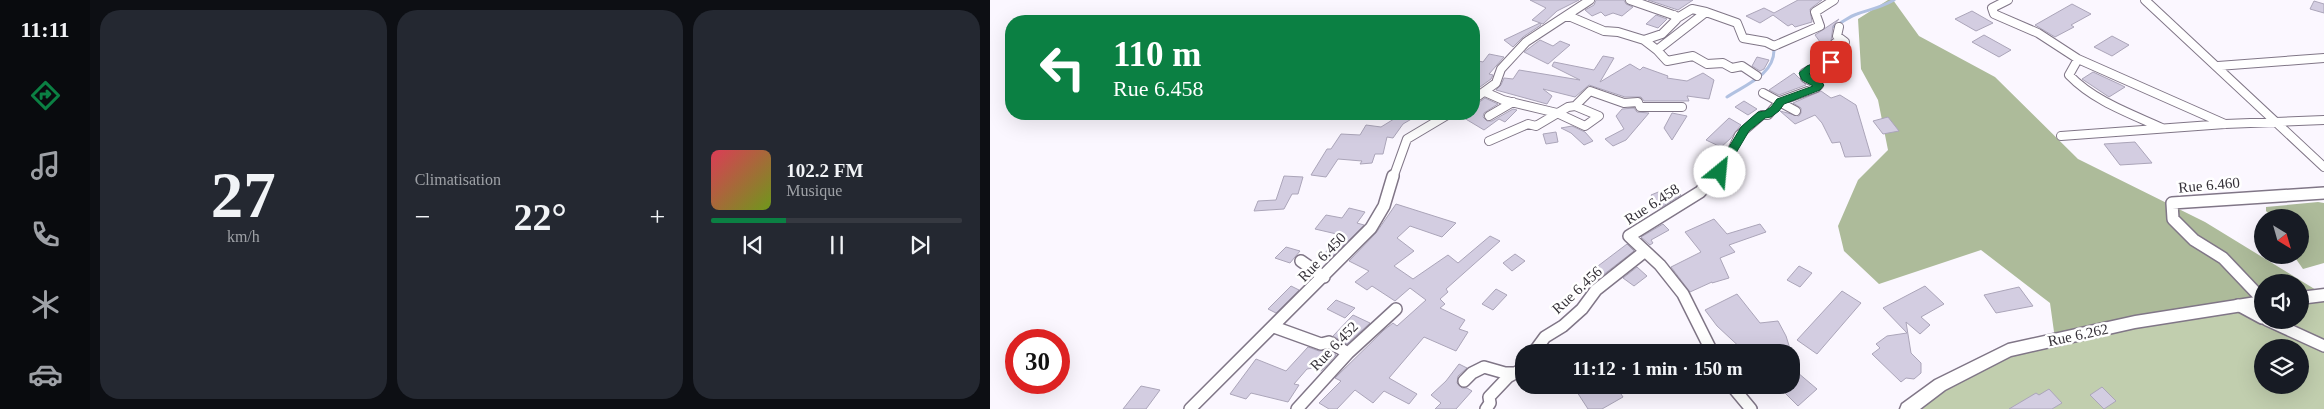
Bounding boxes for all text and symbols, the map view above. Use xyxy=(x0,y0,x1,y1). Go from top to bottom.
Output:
text: 11:11 xyxy=(21,17,69,42)
icon: left xyxy=(1030,35,1095,100)
text: 110 m xyxy=(1113,35,1201,74)
pin xyxy=(1810,41,1852,83)
icon: arrive xyxy=(1817,48,1845,76)
text: Rue 6.458 xyxy=(1113,76,1203,101)
icon: directions xyxy=(28,78,63,113)
position arrow xyxy=(1693,145,1745,197)
icon: music xyxy=(28,148,63,183)
text: 27 xyxy=(211,159,276,231)
text: 102.2 FM xyxy=(786,160,863,181)
text: Climatisation xyxy=(415,171,501,188)
street label: Rue 6.460 xyxy=(2178,174,2240,196)
street label: Rue 6.458 xyxy=(1622,180,1682,228)
text: Musique xyxy=(786,182,842,199)
text: 22° xyxy=(513,196,567,238)
text: − xyxy=(415,201,430,232)
text: + xyxy=(650,201,665,232)
north arrow xyxy=(2254,209,2309,264)
map controls xyxy=(2254,209,2309,394)
icon: phone xyxy=(28,217,63,252)
text: km/h xyxy=(227,228,260,245)
street label: Rue 6.450 xyxy=(1295,229,1349,285)
icon: previous xyxy=(739,231,767,259)
icon: pause xyxy=(823,231,851,259)
icon: next xyxy=(906,231,934,259)
street label: Rue 6.456 xyxy=(1549,263,1605,317)
button: sound xyxy=(2254,274,2309,329)
icon: climate xyxy=(28,287,63,322)
street label: Rue 6.452 xyxy=(1307,318,1361,374)
street label: Rue 6.262 xyxy=(2046,321,2110,349)
speed limit sign: 30 xyxy=(1005,329,1070,394)
button: layers xyxy=(2254,339,2309,394)
icon: car xyxy=(28,357,63,392)
text: 11:12 · 1 min · 150 m xyxy=(1573,358,1742,379)

